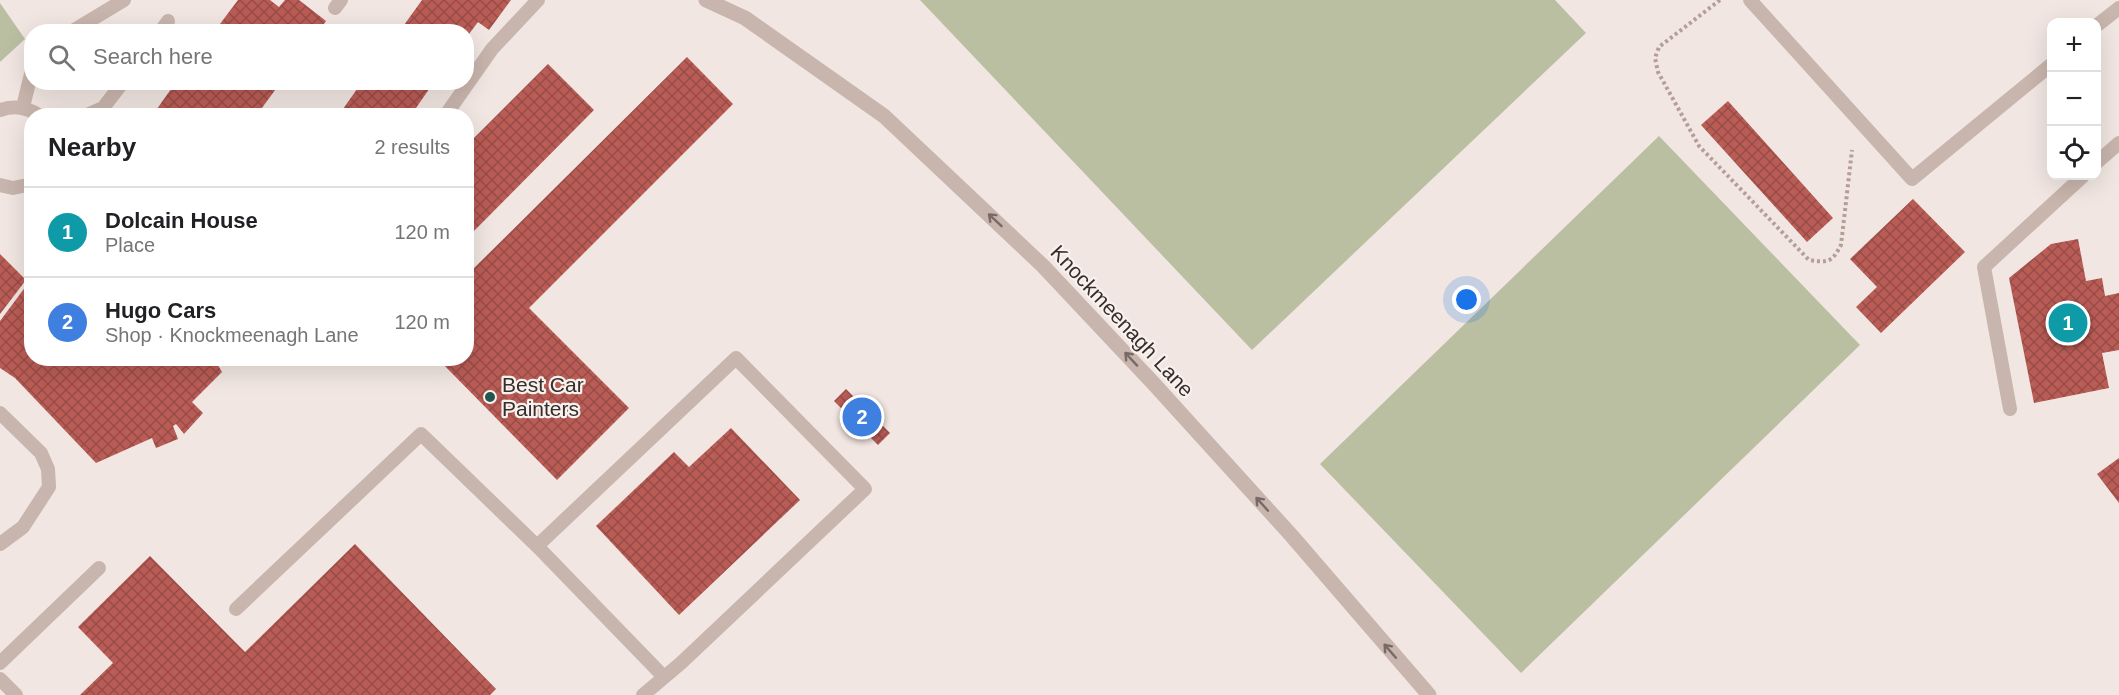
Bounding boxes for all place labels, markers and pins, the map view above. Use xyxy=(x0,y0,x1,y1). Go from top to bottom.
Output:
pin: 1 xyxy=(2048,300,2088,346)
place label: Best Car Painters xyxy=(502,373,584,420)
marker: Best Car Painters xyxy=(483,390,497,404)
pin: 2 xyxy=(842,394,882,440)

